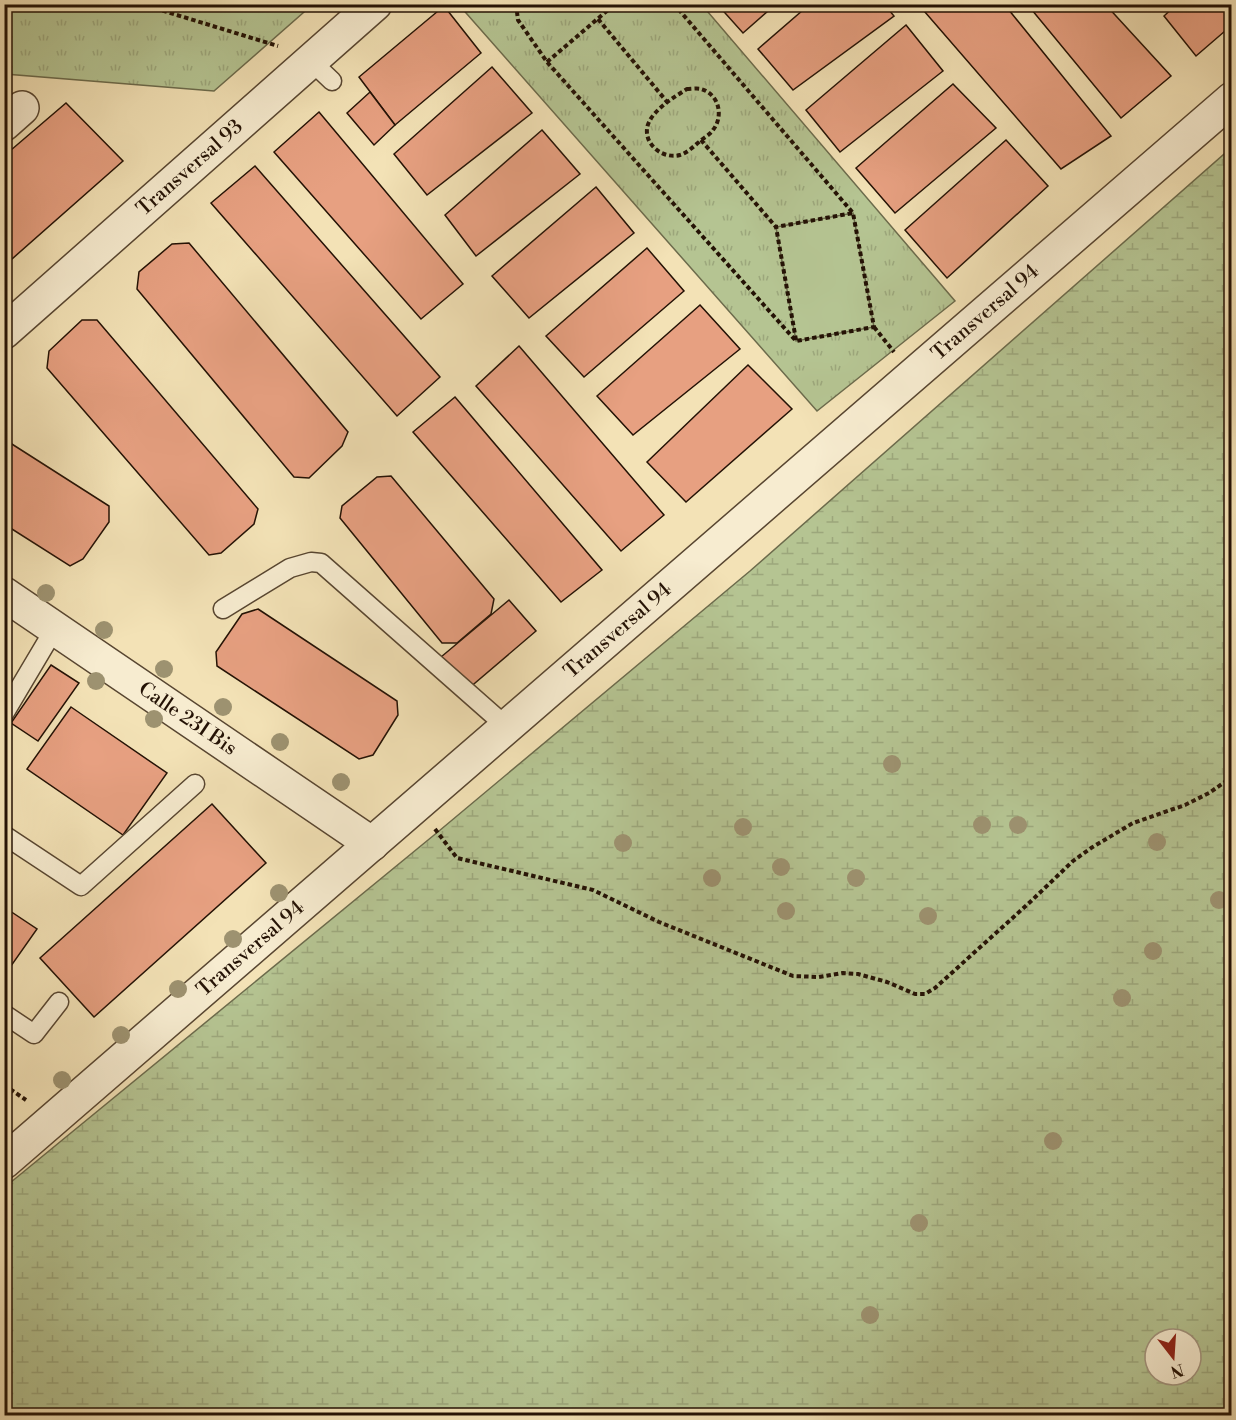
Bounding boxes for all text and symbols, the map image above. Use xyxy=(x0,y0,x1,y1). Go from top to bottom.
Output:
street label: Transversal 93 xyxy=(132,114,248,221)
street label: Transversal 94 xyxy=(926,259,1044,366)
street label: Transversal 94 xyxy=(559,577,677,684)
street label: Calle 23I Bis xyxy=(134,677,242,761)
street label: Transversal 94 xyxy=(192,895,310,1002)
north arrow xyxy=(1143,1327,1203,1387)
text: N xyxy=(1168,1359,1186,1382)

